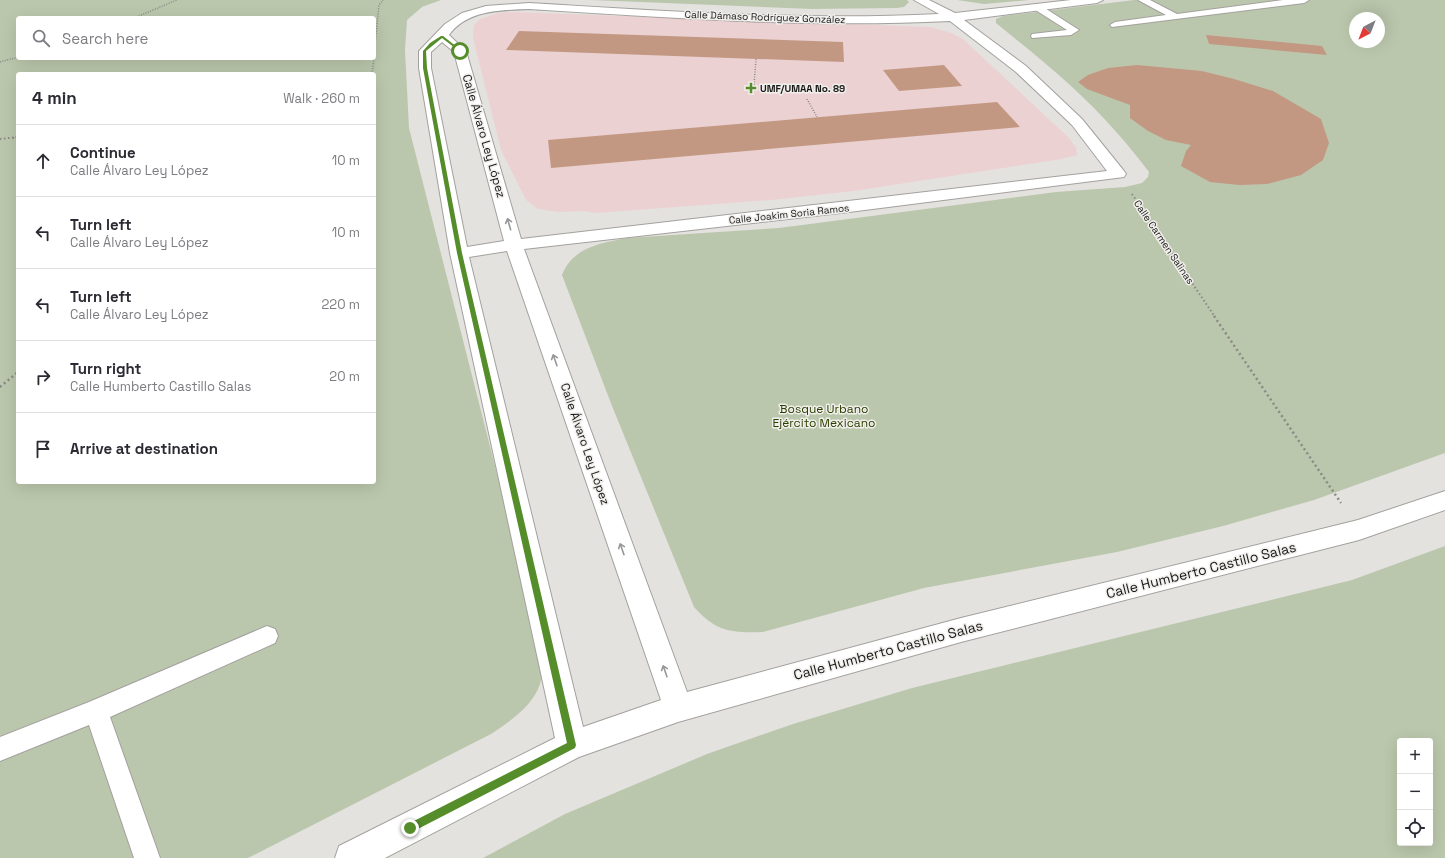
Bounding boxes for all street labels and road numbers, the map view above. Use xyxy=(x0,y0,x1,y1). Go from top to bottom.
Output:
street label: Calle Dámaso Rodríguez González xyxy=(684,8,846,26)
street label: Calle Álvaro Ley López xyxy=(459,72,509,200)
street label: Calle Carmen Salinas xyxy=(1131,197,1197,287)
street label: Calle Joakim Soria Ramos xyxy=(728,201,850,227)
street label: Calle Álvaro Ley López xyxy=(557,381,613,507)
street label: Calle Humberto Castillo Salas xyxy=(1104,538,1298,602)
street label: Calle Humberto Castillo Salas xyxy=(791,616,985,684)

